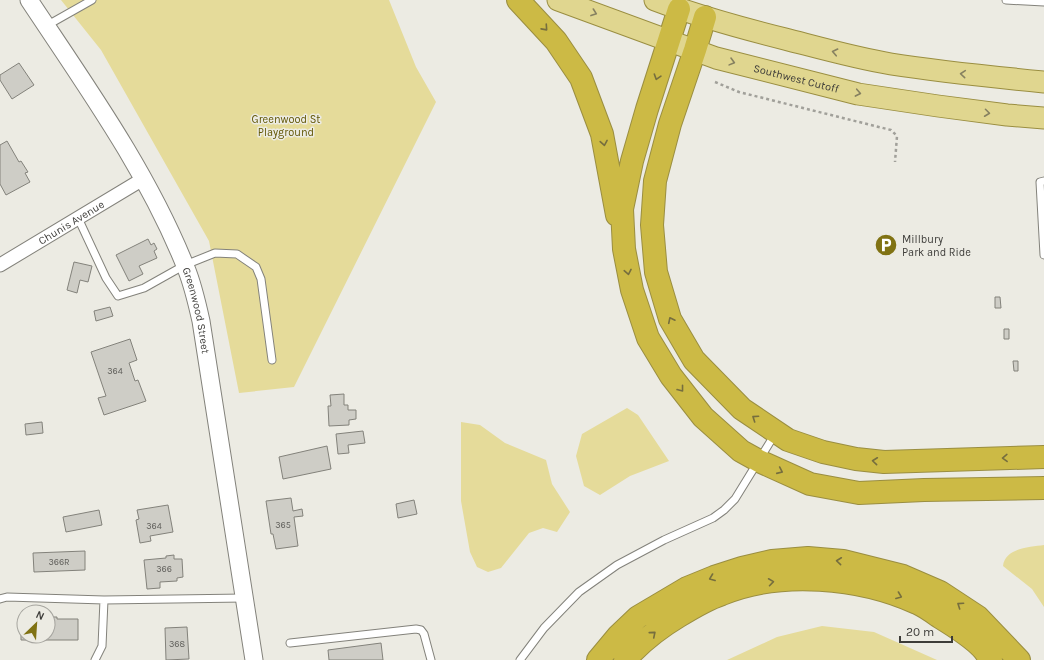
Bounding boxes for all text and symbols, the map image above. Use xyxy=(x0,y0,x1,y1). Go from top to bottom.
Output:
one-way arrow xyxy=(591,9,598,17)
one-way arrow xyxy=(540,24,547,31)
one-way arrow xyxy=(832,48,839,56)
one-way arrow xyxy=(728,57,735,66)
street label: Southwest Cutoff xyxy=(752,61,840,95)
one-way arrow xyxy=(960,70,966,79)
one-way arrow xyxy=(653,74,662,81)
one-way arrow xyxy=(855,89,861,97)
one-way arrow xyxy=(984,108,990,117)
park label: Greenwood St Playground xyxy=(252,113,320,139)
one-way arrow xyxy=(599,139,608,146)
street label: Chunis Avenue xyxy=(36,197,107,247)
parking icon: Millbury Park and Ride xyxy=(873,232,899,258)
place label: Millbury Park and Ride xyxy=(902,233,971,259)
street label: Greenwood Street xyxy=(180,265,212,354)
one-way arrow xyxy=(624,269,632,275)
one-way arrow xyxy=(668,317,676,324)
house number: 364 xyxy=(107,366,123,376)
one-way arrow xyxy=(676,385,683,392)
one-way arrow xyxy=(752,415,759,423)
one-way arrow xyxy=(1002,454,1008,463)
one-way arrow xyxy=(872,457,878,466)
one-way arrow xyxy=(775,466,783,474)
house number: 365 xyxy=(275,520,291,530)
house number: 364 xyxy=(146,521,162,531)
one-way arrow xyxy=(836,556,842,565)
house number: 366R xyxy=(48,557,70,567)
house number: 366 xyxy=(156,564,172,574)
one-way arrow xyxy=(708,574,715,582)
one-way arrow xyxy=(768,578,774,587)
one-way arrow xyxy=(895,592,902,600)
one-way arrow xyxy=(957,602,964,610)
north arrow xyxy=(16,604,56,644)
text: N xyxy=(34,608,46,623)
scale bar xyxy=(900,618,952,644)
text: 20 m xyxy=(906,625,934,639)
one-way arrow xyxy=(649,631,656,638)
house number: 368 xyxy=(169,639,185,649)

